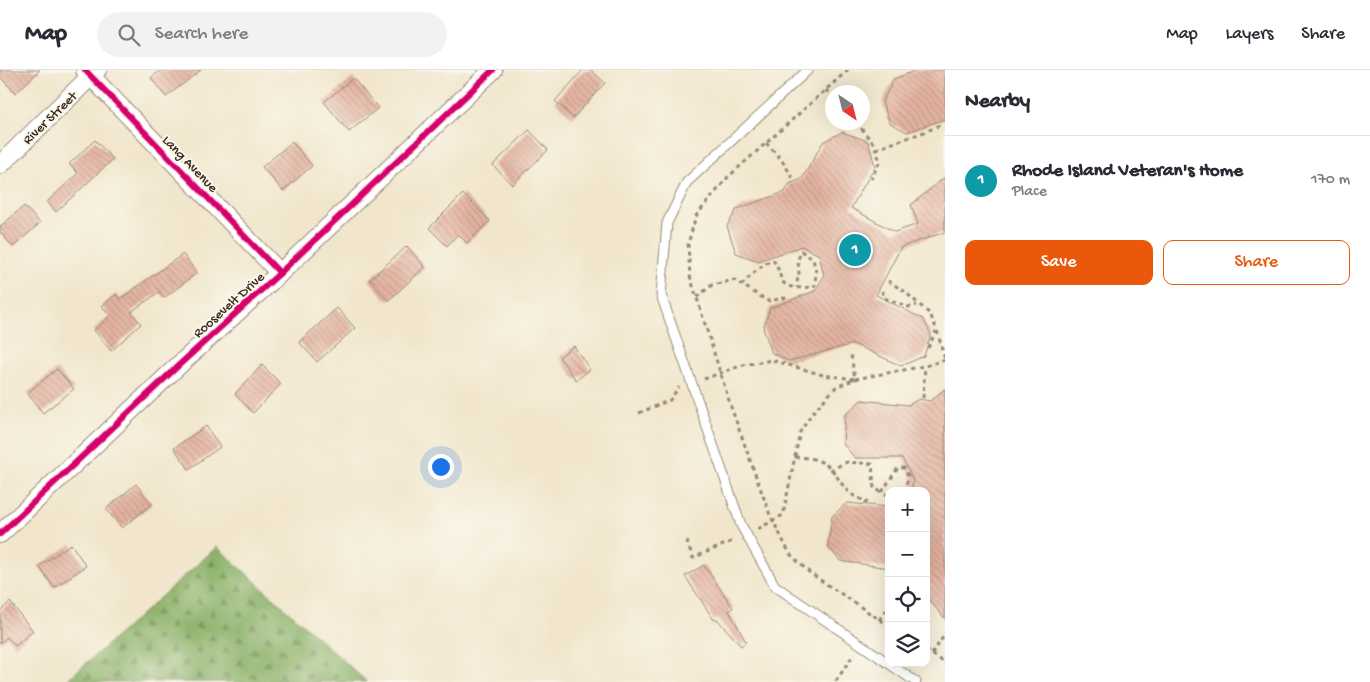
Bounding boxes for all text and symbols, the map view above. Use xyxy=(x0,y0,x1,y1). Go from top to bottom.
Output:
search box xyxy=(97,12,447,57)
text: Map xyxy=(25,20,67,49)
icon: search xyxy=(115,21,143,49)
text: Search here xyxy=(155,23,248,46)
text: Map xyxy=(1166,24,1198,45)
text: Layers xyxy=(1226,24,1273,45)
text: Share xyxy=(1301,24,1345,45)
north arrow xyxy=(825,85,870,130)
street label: River Street xyxy=(20,88,83,149)
text: Nearby xyxy=(965,90,1030,115)
street label: Lang Avenue xyxy=(158,133,221,197)
text: Rhode Island Veteran's Home xyxy=(1012,160,1243,183)
text: 1 xyxy=(978,171,984,190)
text: 170 m xyxy=(1311,171,1350,190)
text: Place xyxy=(1012,183,1047,202)
pin: 1 xyxy=(839,231,871,269)
button: Save xyxy=(965,240,1153,285)
button: Share xyxy=(1163,240,1350,285)
street label: Roosevelt Drive xyxy=(190,269,269,342)
your location xyxy=(428,454,454,480)
map controls xyxy=(885,487,930,667)
button: + xyxy=(885,487,930,532)
button: − xyxy=(885,532,930,577)
button: locate xyxy=(885,577,930,622)
button: layers xyxy=(885,622,930,667)

